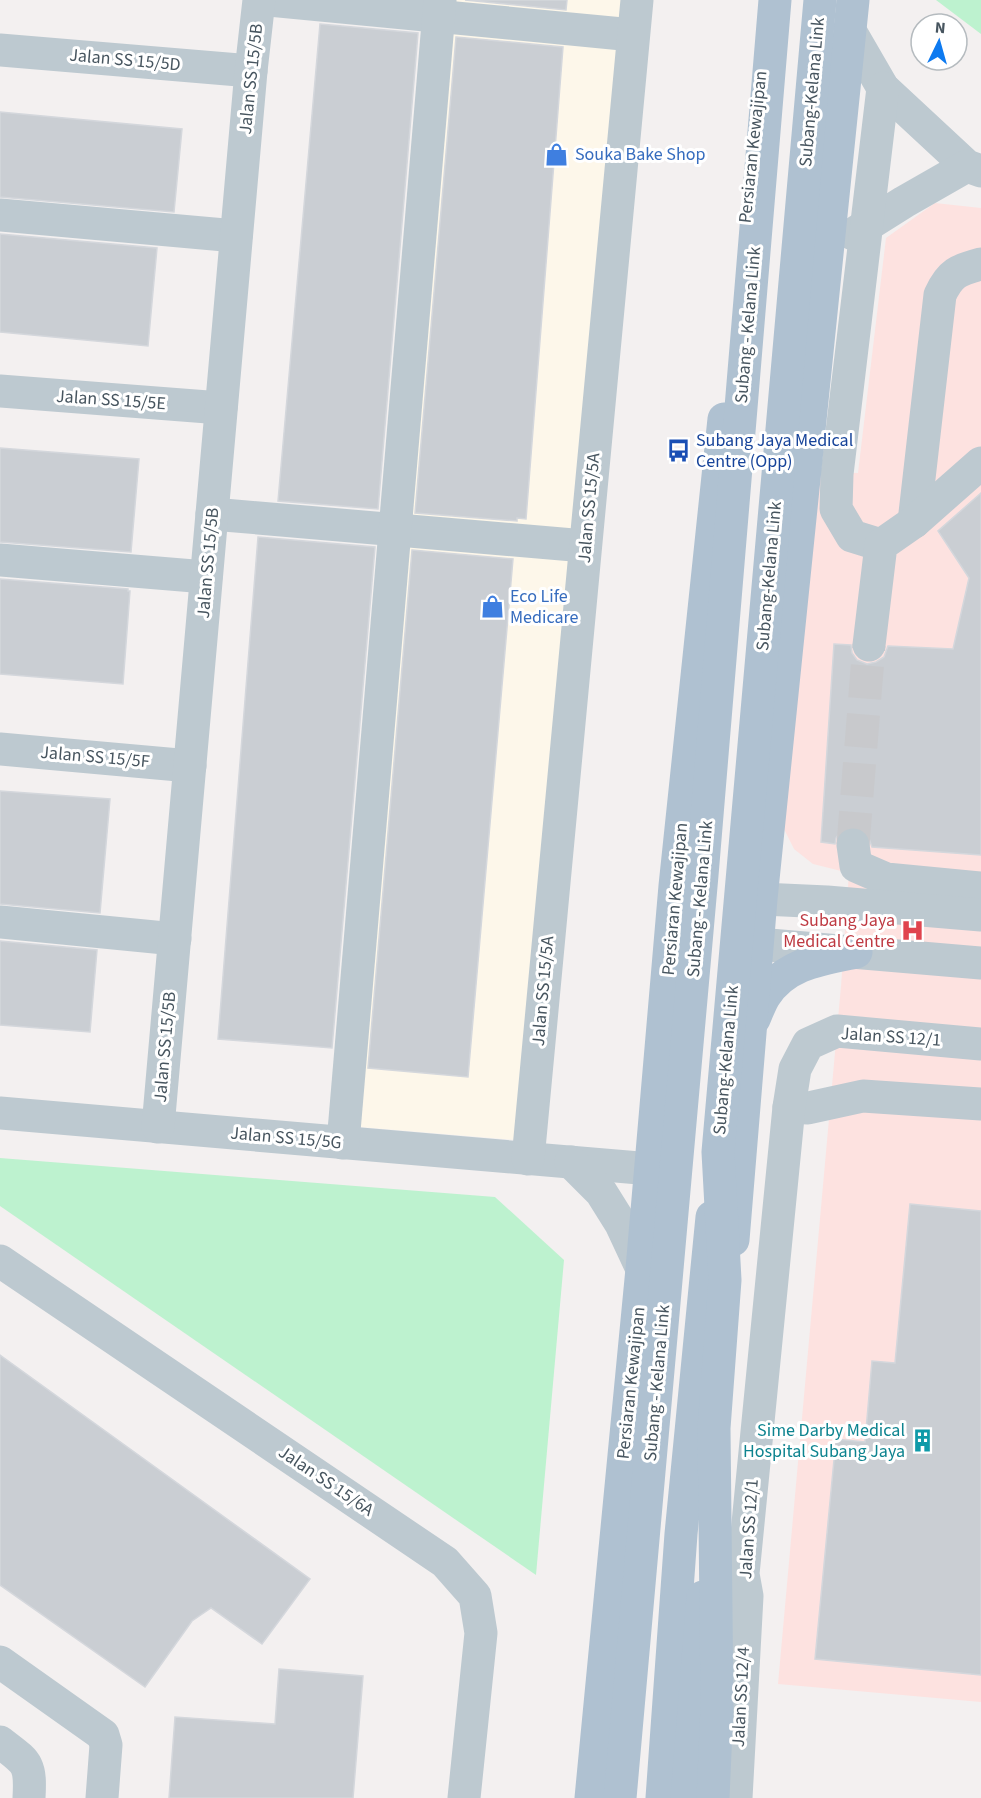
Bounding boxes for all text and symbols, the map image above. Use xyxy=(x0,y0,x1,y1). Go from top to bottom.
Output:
north arrow xyxy=(909,12,969,72)
street label: Subang-Kelana Link xyxy=(793,16,831,168)
text: N xyxy=(934,17,946,39)
street label: Jalan SS 15/5B xyxy=(233,22,269,136)
street label: Jalan SS 15/5D xyxy=(68,43,182,77)
street label: Persiaran Kewajipan xyxy=(733,70,773,224)
shop icon: Souka Bake Shop xyxy=(544,141,570,167)
place label: Souka Bake Shop xyxy=(575,142,705,167)
street label: Subang - Kelana Link xyxy=(729,246,767,404)
street label: Jalan SS 15/5E xyxy=(55,384,167,416)
place label: Subang Jaya Medical Centre (Opp) xyxy=(696,428,853,474)
bus stop icon: Subang Jaya Medical Centre (Opp) xyxy=(665,437,691,463)
street label: Jalan SS 15/5A xyxy=(572,452,606,564)
street label: Subang-Kelana Link xyxy=(750,500,788,652)
street label: Jalan SS 15/5B xyxy=(191,507,225,619)
place label: Eco Life Medicare xyxy=(510,584,579,630)
shop icon: Eco Life Medicare xyxy=(479,593,505,619)
street label: Jalan SS 15/5F xyxy=(39,740,151,774)
street label: Subang - Kelana Link xyxy=(681,820,719,978)
street label: Persiaran Kewajipan xyxy=(656,822,694,976)
place label: Subang Jaya Medical Centre xyxy=(783,908,895,954)
hospital icon: Subang Jaya Medical Centre xyxy=(900,917,926,943)
street label: Jalan SS 15/5A xyxy=(526,935,560,1047)
street label: Subang-Kelana Link xyxy=(707,984,745,1136)
street label: Jalan SS 15/5B xyxy=(148,991,182,1103)
street label: Jalan SS 12/1 xyxy=(840,1021,942,1053)
street label: Jalan SS 15/5G xyxy=(229,1121,343,1155)
street label: Subang - Kelana Link xyxy=(638,1304,676,1462)
street label: Persiaran Kewajipan xyxy=(611,1306,651,1460)
place label: Sime Darby Medical Hospital Subang Jaya xyxy=(743,1418,905,1464)
building icon: Sime Darby Medical Hospital Subang Jaya xyxy=(910,1427,936,1453)
street label: Jalan SS 15/6A xyxy=(273,1440,379,1522)
street label: Jalan SS 12/1 xyxy=(733,1478,765,1580)
street label: Jalan SS 12/4 xyxy=(726,1646,756,1748)

